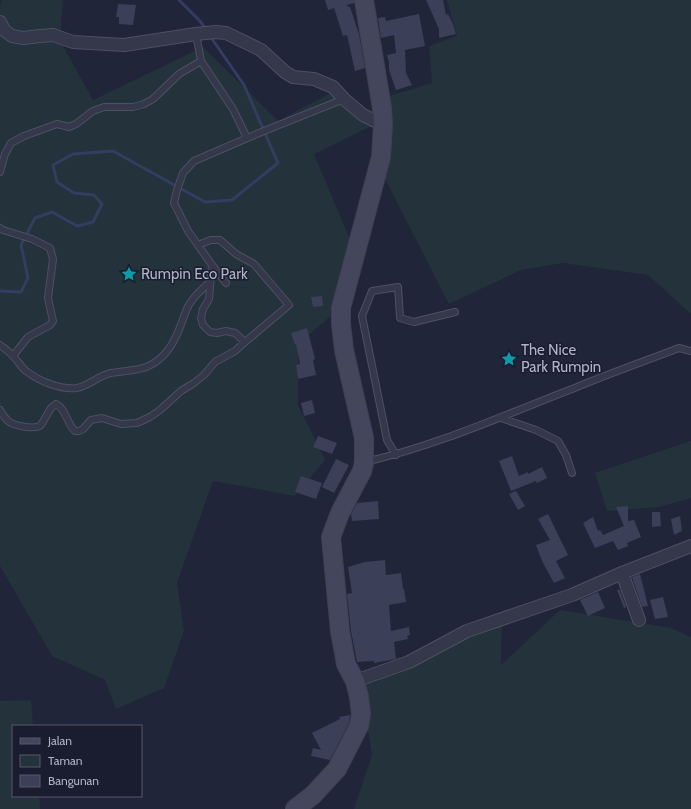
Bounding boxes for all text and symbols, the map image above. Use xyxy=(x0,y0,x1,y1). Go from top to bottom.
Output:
place icon: Rumpin Eco Park xyxy=(120,265,138,283)
place label: Rumpin Eco Park xyxy=(141,265,248,283)
place label: The Nice Park Rumpin xyxy=(521,341,601,376)
place icon: The Nice Park Rumpin xyxy=(500,350,518,368)
legend xyxy=(12,725,142,797)
text: Jalan xyxy=(47,733,72,748)
text: Taman xyxy=(48,753,83,768)
text: Bangunan xyxy=(48,773,99,788)

